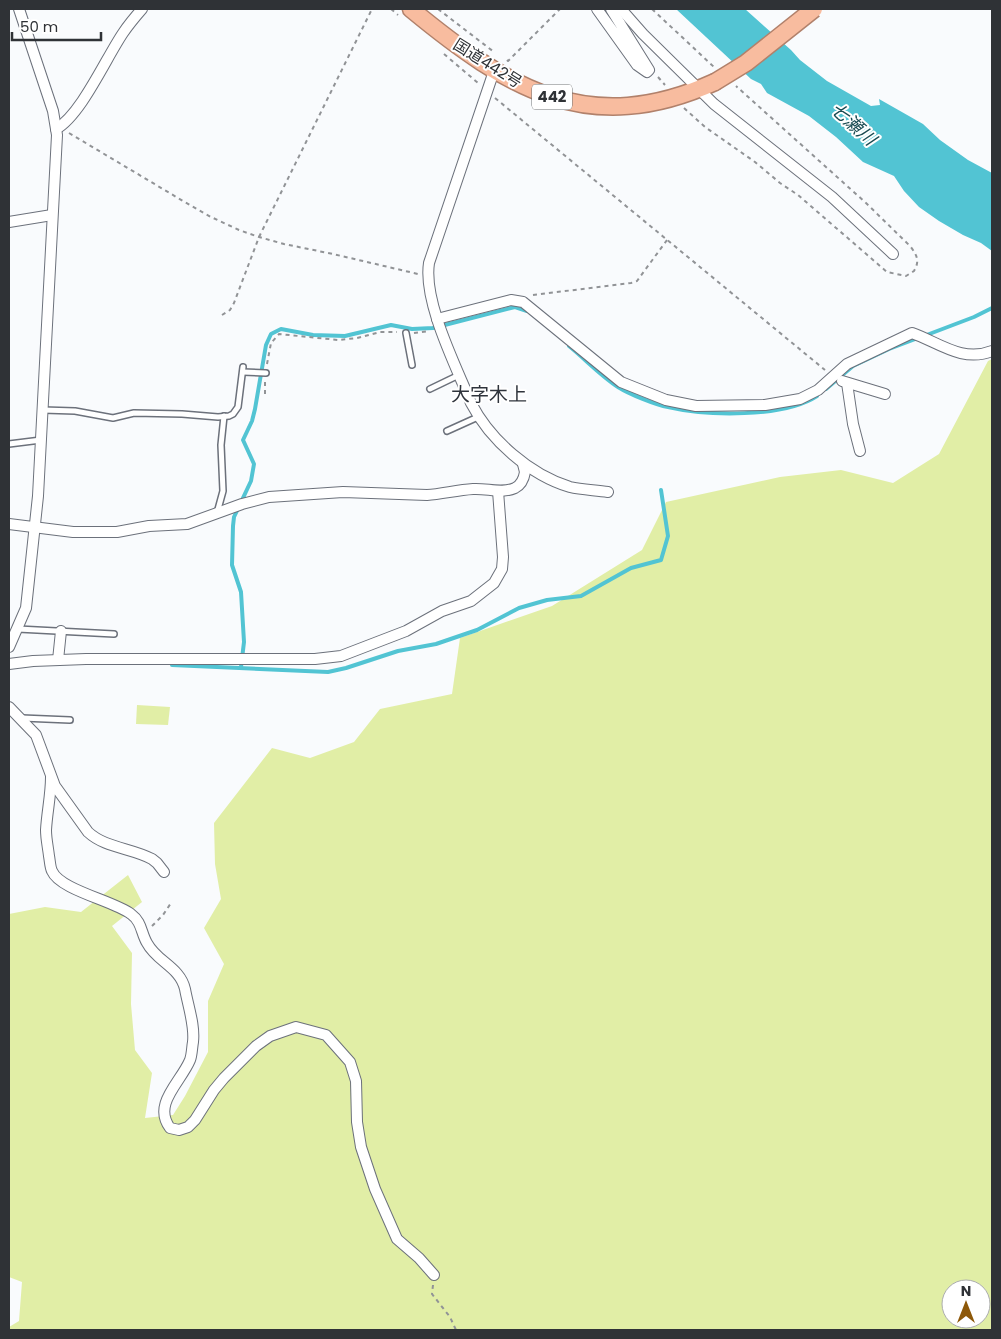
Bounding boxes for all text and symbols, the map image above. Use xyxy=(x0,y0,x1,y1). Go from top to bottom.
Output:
scale bar xyxy=(12,10,101,42)
text: 50 m xyxy=(20,16,58,37)
street label: 国道442号 xyxy=(449,33,527,94)
road number: 442 xyxy=(532,84,572,110)
water label: 七瀬川 xyxy=(825,96,883,152)
district label: 大字木上 xyxy=(451,381,527,408)
north arrow xyxy=(941,1279,991,1329)
text: N xyxy=(961,1281,971,1301)

